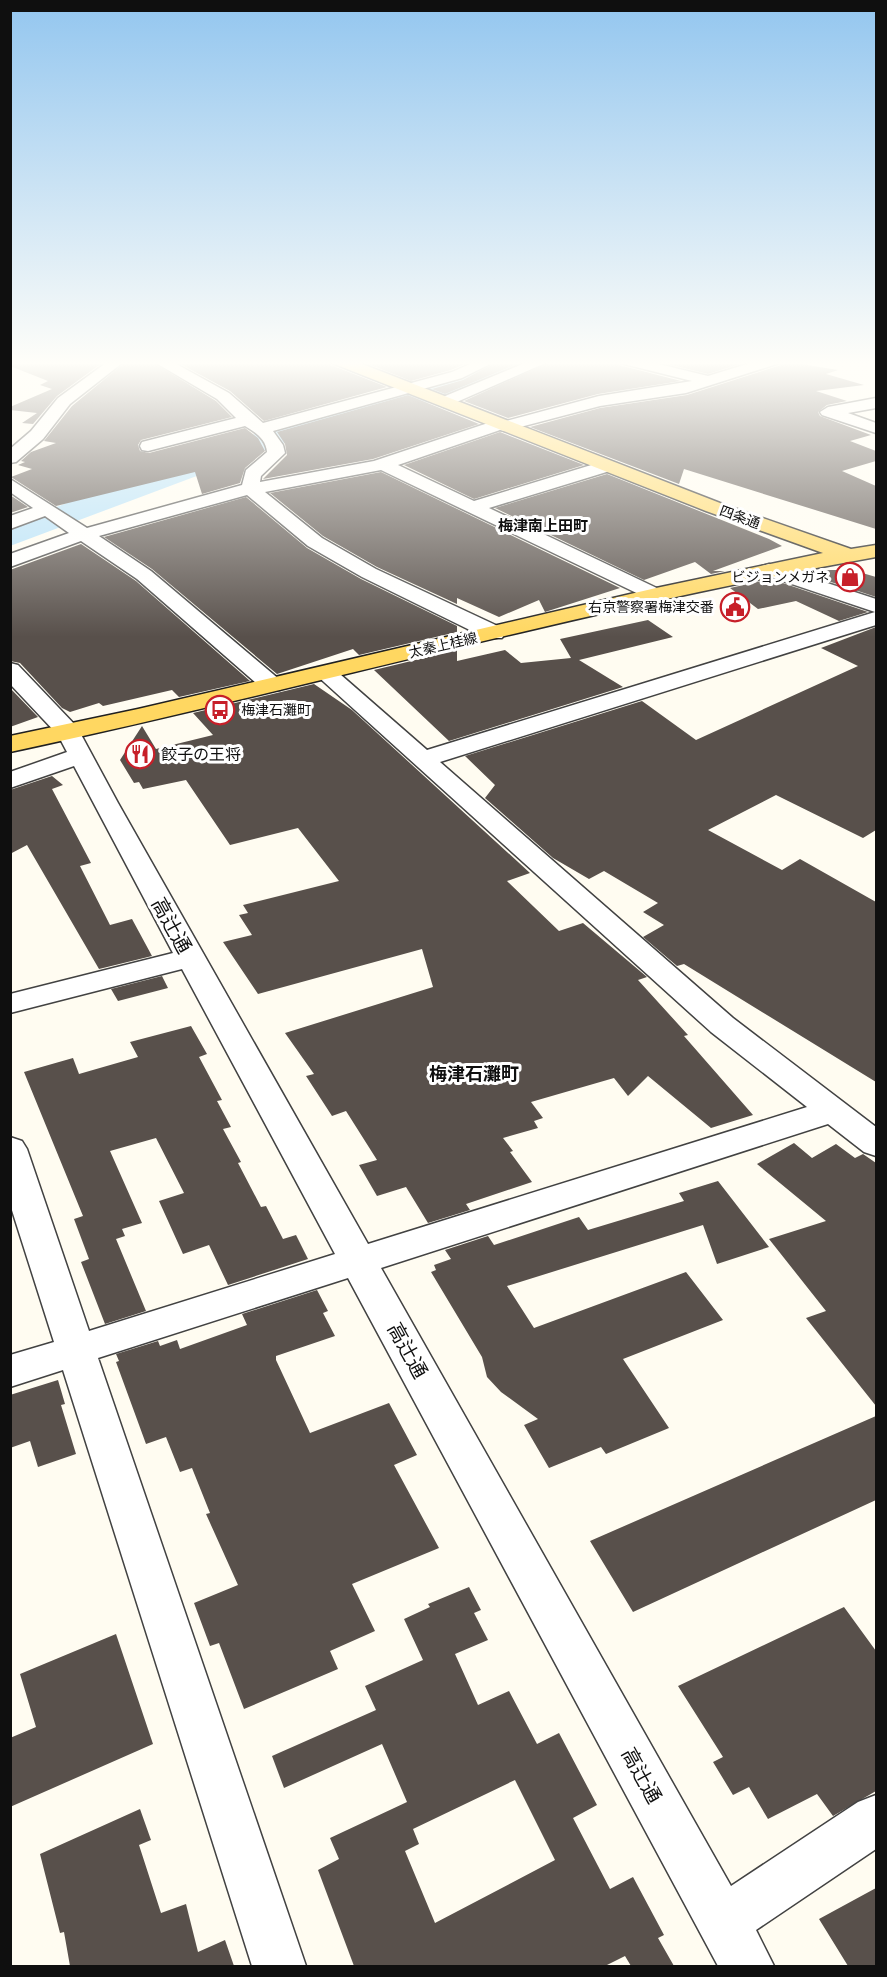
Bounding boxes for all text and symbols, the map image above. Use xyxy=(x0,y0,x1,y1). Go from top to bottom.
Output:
street label: 四条通 xyxy=(717,501,763,533)
district label: 梅津南上田町 xyxy=(498,516,588,535)
shop icon: ビジョンメガネ xyxy=(834,561,866,593)
place label: ビジョンメガネ xyxy=(731,568,829,586)
public building icon: 右京警察署梅津交番 xyxy=(719,591,751,623)
place label: 右京警察署梅津交番 xyxy=(588,598,714,616)
street label: 太秦上桂線 xyxy=(407,628,479,662)
bus stop icon: 梅津石灘町 xyxy=(204,694,236,726)
place label: 梅津石灘町 xyxy=(241,701,311,719)
restaurant icon: 餃子の王将 xyxy=(124,738,156,770)
place label: 餃子の王将 xyxy=(161,744,241,764)
street label: 高辻通 xyxy=(147,893,197,957)
district label: 梅津石灘町 xyxy=(429,1062,519,1085)
street label: 高辻通 xyxy=(383,1318,433,1382)
street label: 高辻通 xyxy=(617,1743,667,1807)

